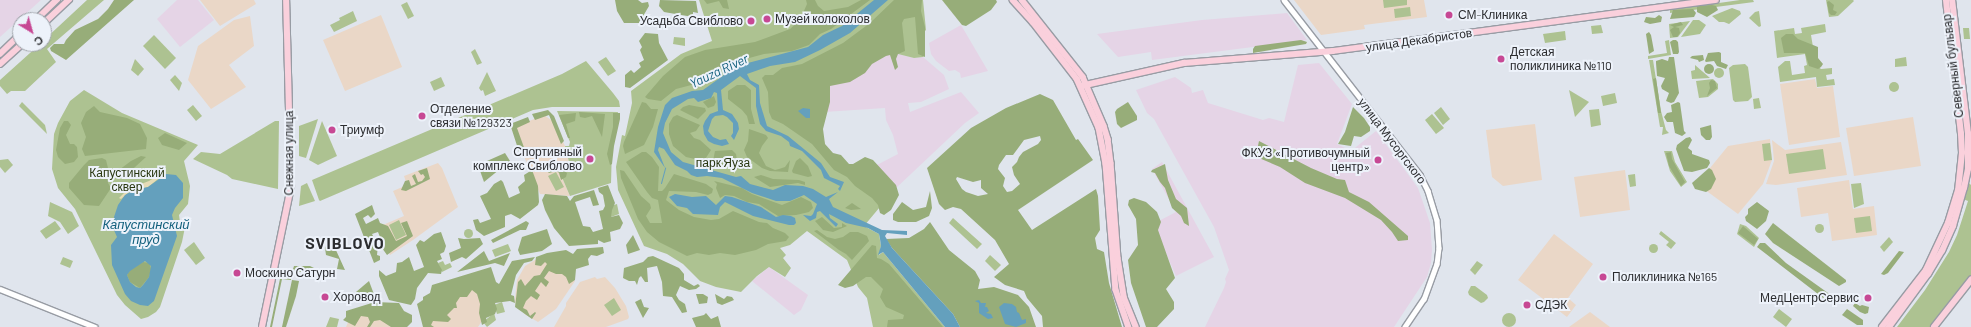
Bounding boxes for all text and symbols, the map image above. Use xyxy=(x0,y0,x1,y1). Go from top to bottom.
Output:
place label: СМ-Клиника xyxy=(1458,8,1527,22)
marker: СМ-Клиника xyxy=(1443,9,1455,21)
north arrow xyxy=(12,12,52,52)
place label: Музей колоколов xyxy=(775,12,870,26)
street label: Северный бульвар xyxy=(1939,13,1967,119)
place label: Усадьба Свиблово xyxy=(640,14,743,28)
marker: Музей колоколов xyxy=(762,14,772,24)
marker: Усадьба Свиблово xyxy=(746,16,756,26)
street label: улица Декабристов xyxy=(1365,25,1473,55)
text: С xyxy=(32,34,46,49)
place label: Детская поликлиника №110 xyxy=(1510,45,1612,73)
water label: Yauza River xyxy=(687,51,751,91)
marker: Детская поликлиника №110 xyxy=(1495,53,1507,65)
street label: улица Мусоргского xyxy=(1355,95,1429,187)
place label: Отделение связи №129323 xyxy=(430,102,512,130)
street label: Снежная улица xyxy=(282,110,296,196)
marker: Отделение связи №129323 xyxy=(417,111,427,121)
place label: Триумф xyxy=(340,123,384,137)
marker: Триумф xyxy=(327,125,337,135)
place label: Спортивный комплекс Свиблово xyxy=(473,145,582,173)
place label: ФКУЗ «Противочумный центр» xyxy=(1241,146,1370,174)
marker: Спортивный комплекс Свиблово xyxy=(585,154,595,164)
marker: ФКУЗ «Противочумный центр» xyxy=(1373,155,1383,165)
park label: парк Яуза xyxy=(696,156,750,170)
park label: Капустинский сквер xyxy=(89,166,165,194)
water label: Капустинский пруд xyxy=(102,217,190,248)
district label: SVIBLOVO xyxy=(305,233,385,253)
place label: Москино Сатурн xyxy=(245,266,335,280)
marker: Москино Сатурн xyxy=(232,268,242,278)
place label: Поликлиника №165 xyxy=(1612,270,1717,284)
marker: Поликлиника №165 xyxy=(1597,271,1609,283)
place label: Хоровод xyxy=(333,290,381,304)
place label: МедЦентрСервис xyxy=(1760,291,1859,305)
marker: Хоровод xyxy=(320,292,330,302)
marker: МедЦентрСервис xyxy=(1862,292,1874,304)
place label: СДЭК xyxy=(1535,298,1567,312)
marker: СДЭК xyxy=(1522,300,1532,310)

